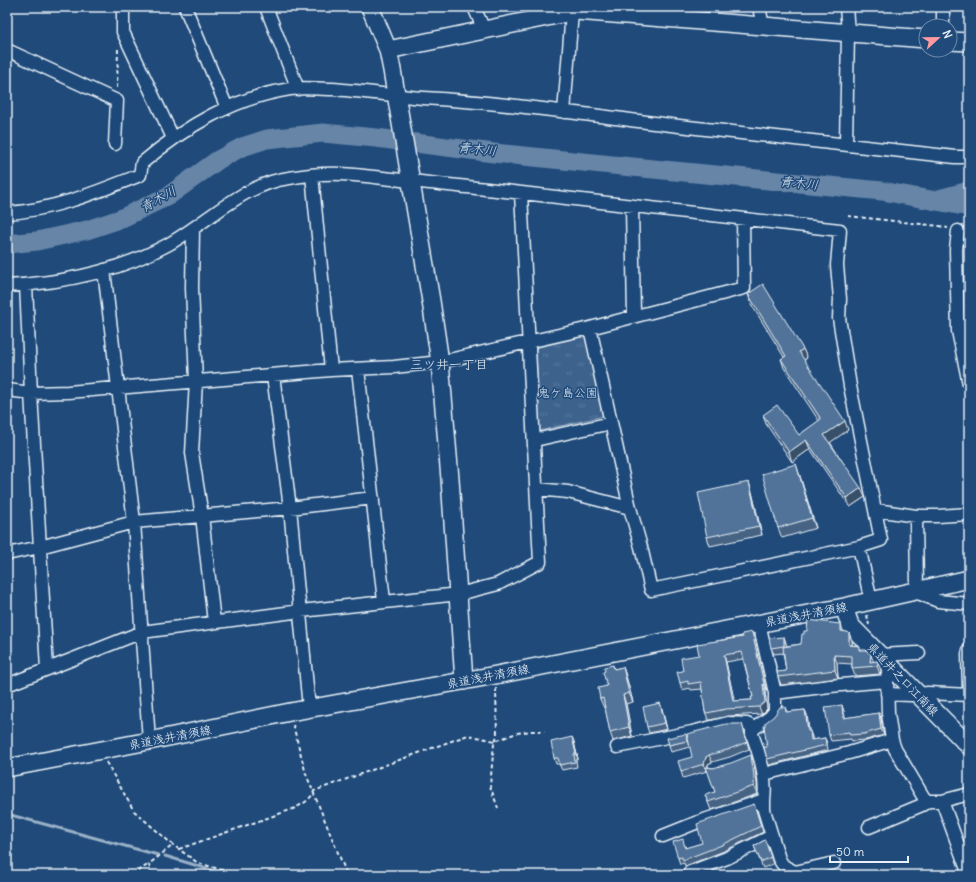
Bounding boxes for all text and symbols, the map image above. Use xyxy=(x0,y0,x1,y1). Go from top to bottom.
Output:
north arrow xyxy=(918,18,958,58)
text: N xyxy=(939,28,955,40)
water label: 青木川 xyxy=(457,139,497,159)
water label: 青木川 xyxy=(779,173,819,193)
water label: 青木川 xyxy=(137,182,179,216)
district label: 三ツ井一丁目 xyxy=(410,356,488,373)
park label: 鬼ケ島公園 xyxy=(538,385,598,400)
street label: 県道浅井清須線 xyxy=(763,599,849,629)
street label: 県道井之口江南線 xyxy=(864,639,942,719)
street label: 県道浅井清須線 xyxy=(445,661,531,691)
street label: 県道浅井清須線 xyxy=(127,722,213,752)
scale bar xyxy=(830,838,908,864)
text: 50 m xyxy=(836,844,865,859)

